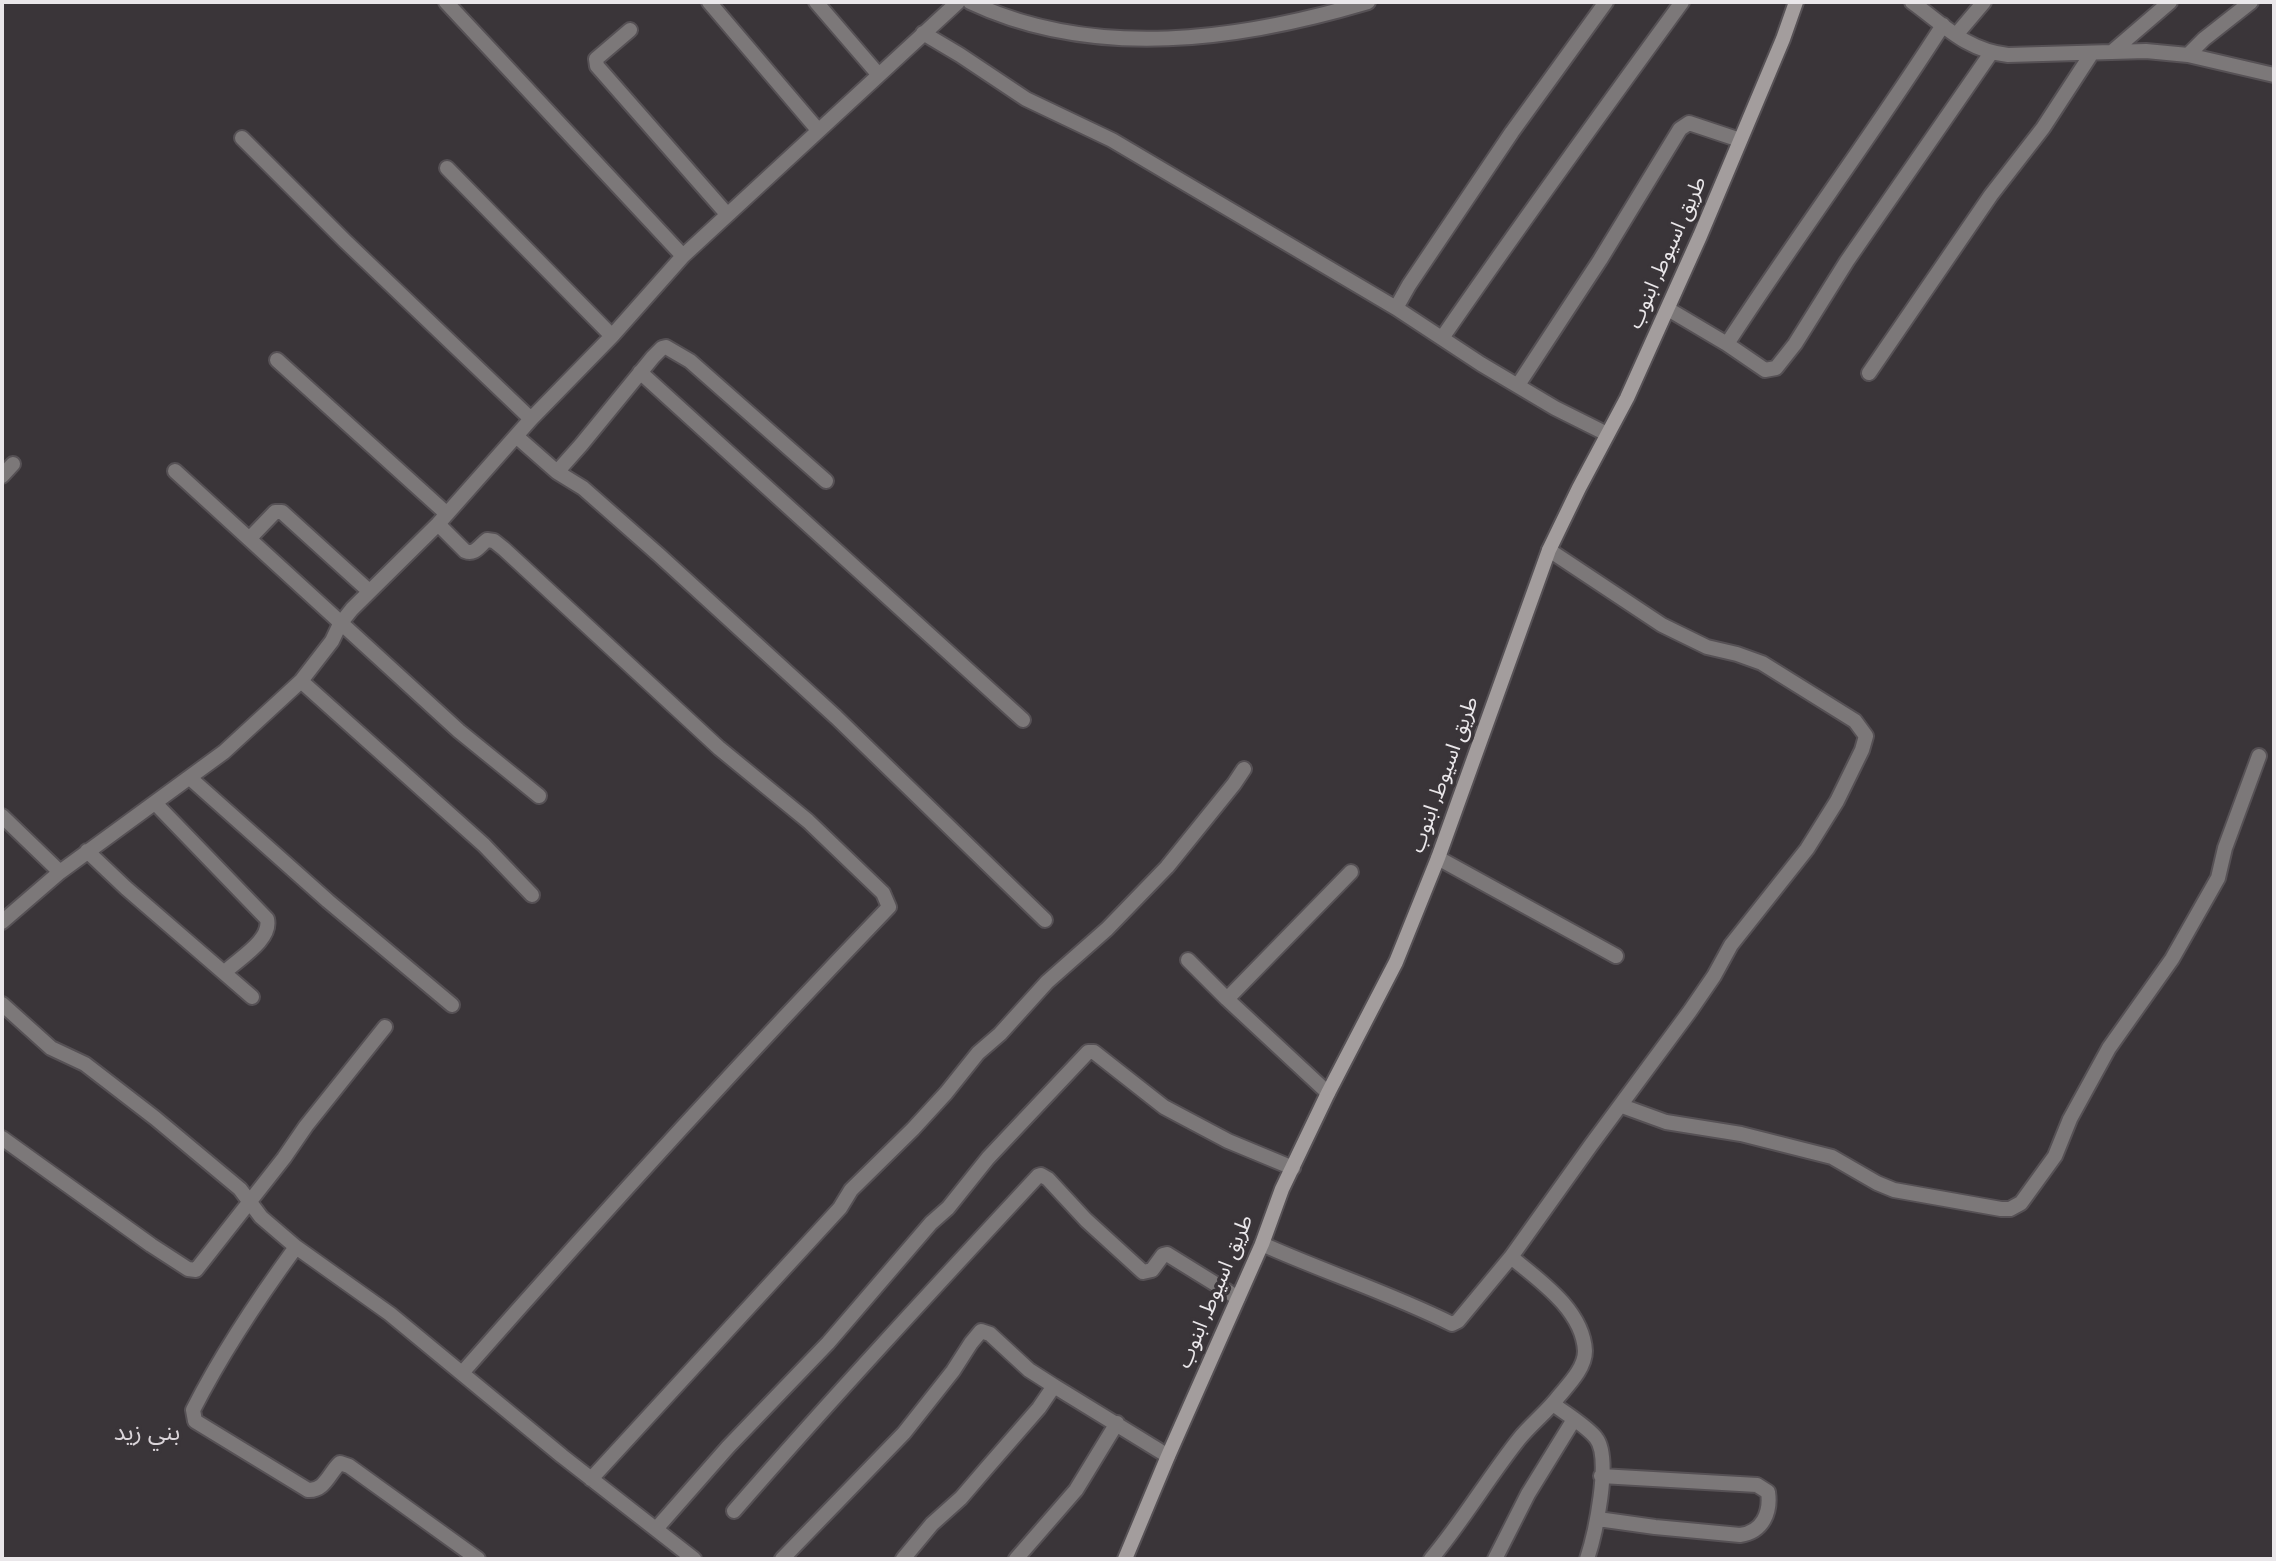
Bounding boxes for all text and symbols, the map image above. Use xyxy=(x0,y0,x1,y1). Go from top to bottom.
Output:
street label: طريق اسيوط, ابنوب xyxy=(1623,173,1713,333)
street label: طريق اسيوط, ابنوب xyxy=(1405,694,1485,856)
street label: طريق اسيوط, ابنوب xyxy=(1172,1212,1260,1372)
district label: بني زيد xyxy=(114,1420,180,1448)

